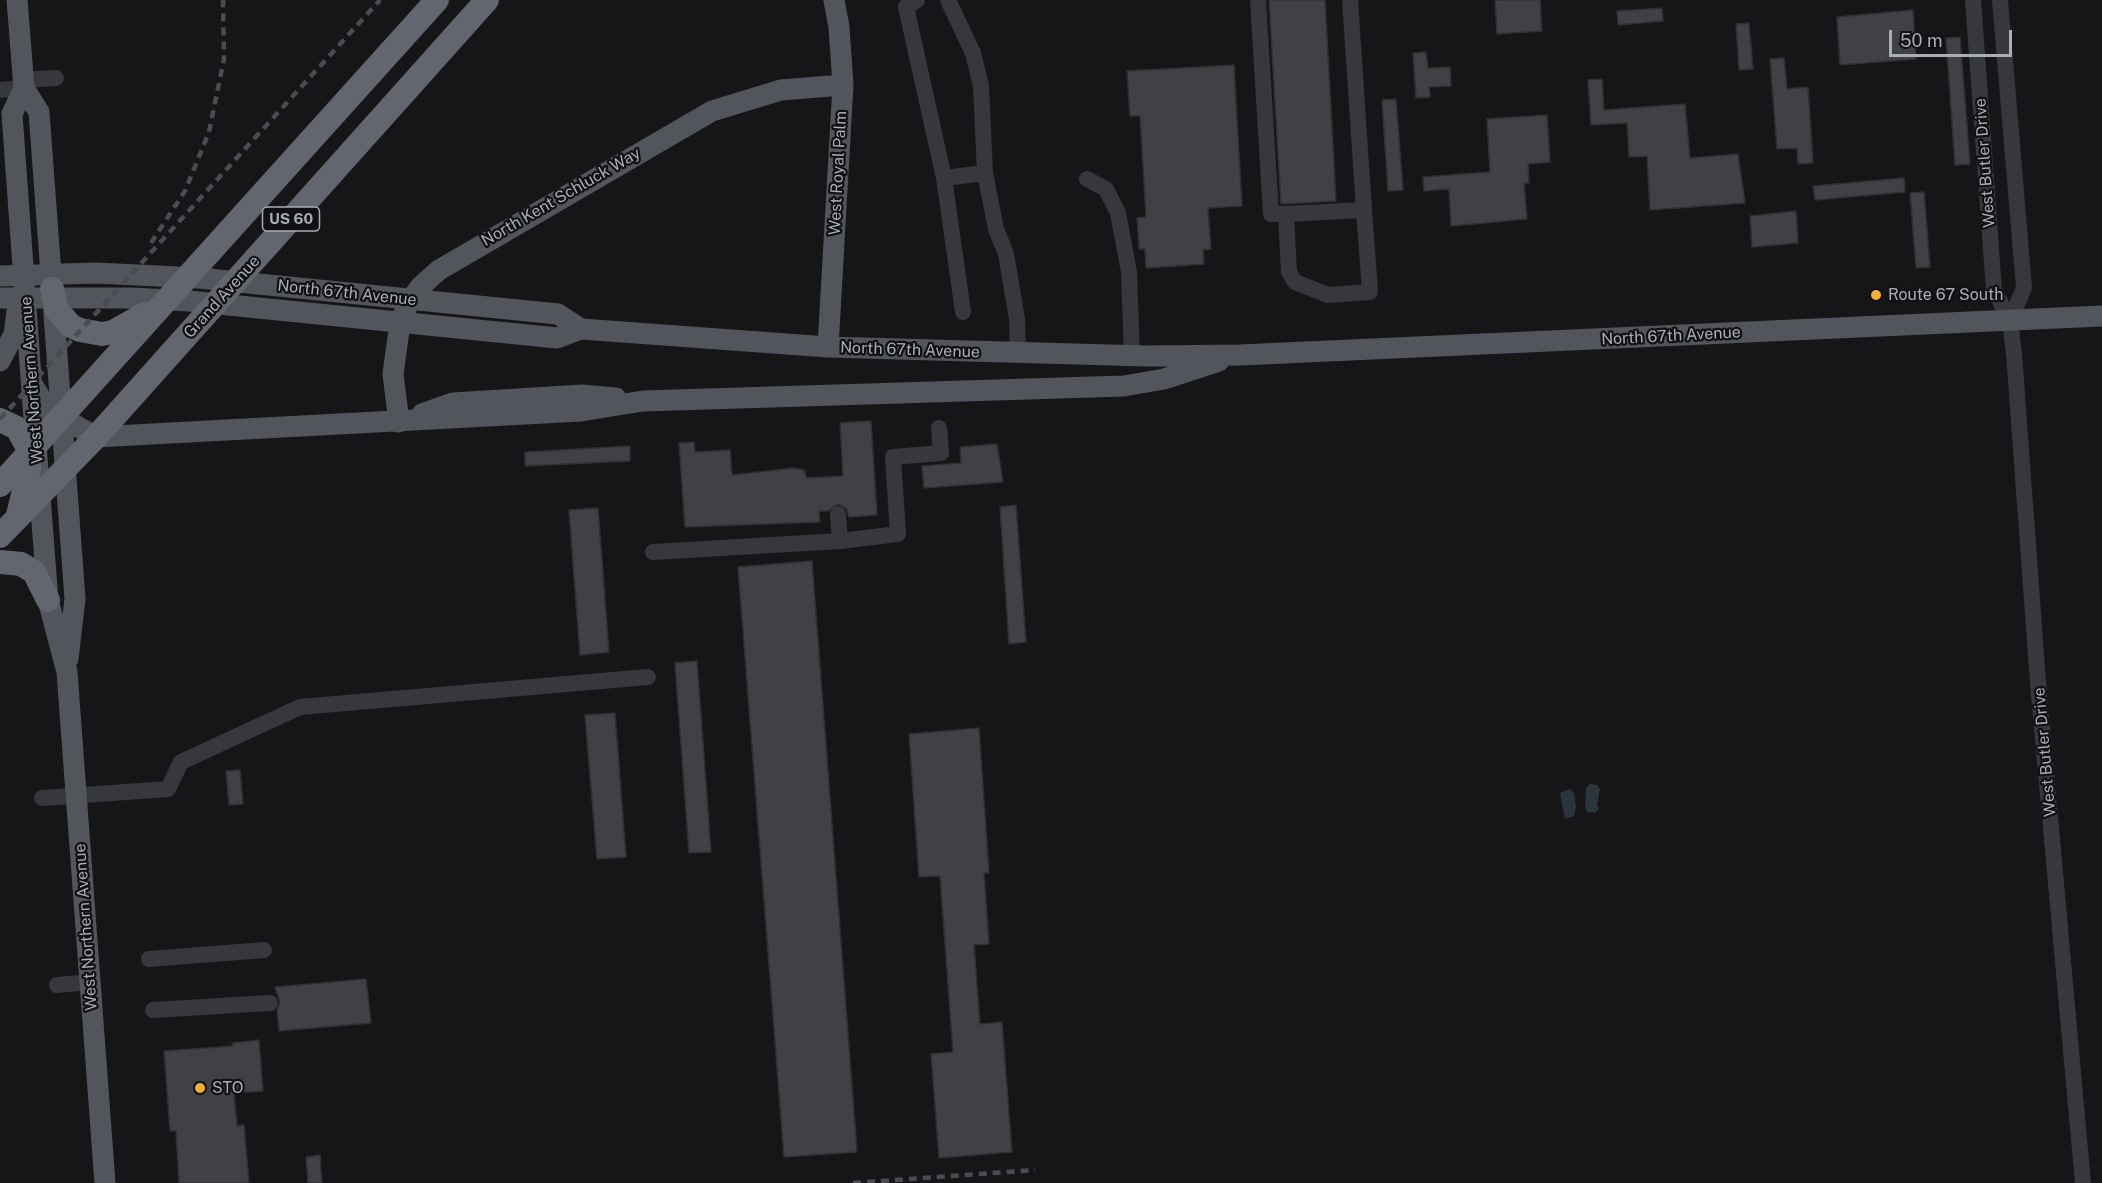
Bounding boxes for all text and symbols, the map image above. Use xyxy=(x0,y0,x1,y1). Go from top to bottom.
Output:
scale bar xyxy=(1892,18,2015,56)
text: 50 m xyxy=(1900,30,1943,51)
street label: West Butler Drive xyxy=(1971,98,1999,228)
street label: West Royal Palm xyxy=(825,110,851,236)
street label: North Kent Schluck Way xyxy=(478,144,644,250)
road number: US 60 xyxy=(262,207,320,231)
street label: Grand Avenue xyxy=(180,252,264,342)
street label: North 67th Avenue xyxy=(276,276,418,310)
place label: Route 67 South xyxy=(1888,285,2003,305)
marker: Route 67 South xyxy=(1869,288,1883,302)
street label: West Northern Avenue xyxy=(17,296,47,464)
street label: North 67th Avenue xyxy=(1601,323,1741,349)
street label: North 67th Avenue xyxy=(840,338,980,362)
street label: West Butler Drive xyxy=(2030,687,2060,817)
street label: West Northern Avenue xyxy=(71,843,101,1011)
place label: STO xyxy=(212,1078,244,1098)
marker: STO xyxy=(193,1081,207,1095)

